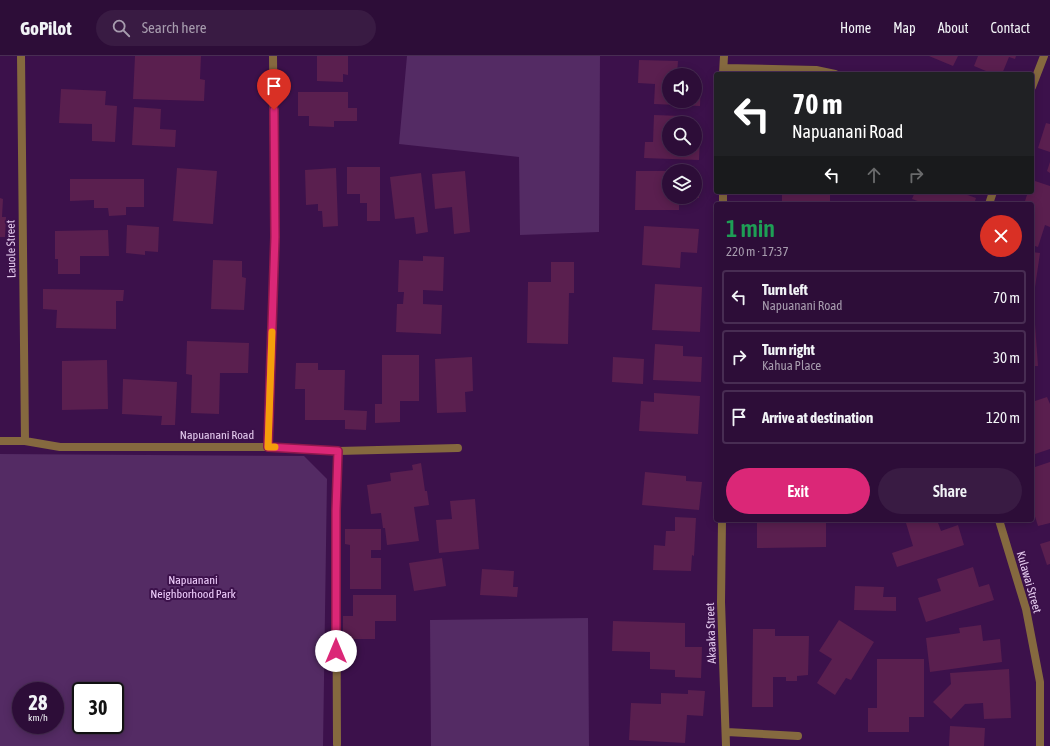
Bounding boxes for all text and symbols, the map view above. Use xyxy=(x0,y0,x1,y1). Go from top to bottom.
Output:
search box xyxy=(96,10,376,46)
text: GoPilot xyxy=(20,17,72,39)
icon: search xyxy=(110,17,132,39)
text: Search here xyxy=(142,19,206,36)
text: Home xyxy=(840,20,871,36)
text: Map xyxy=(893,20,916,36)
text: About xyxy=(938,20,969,36)
text: Contact xyxy=(991,20,1030,36)
map controls xyxy=(662,68,702,204)
button: sound xyxy=(662,68,702,108)
pin xyxy=(257,69,291,110)
icon: arrive xyxy=(263,75,285,97)
icon: left xyxy=(726,88,778,140)
text: 70 m xyxy=(792,88,842,120)
button: search xyxy=(662,116,702,156)
text: Napuanani Road xyxy=(792,121,903,142)
button: layers xyxy=(662,164,702,204)
icon: left xyxy=(821,164,843,186)
icon: ahead xyxy=(863,164,885,186)
icon: right xyxy=(905,164,927,186)
text: 1 min xyxy=(726,215,775,242)
button: close xyxy=(980,215,1022,257)
street label: Lauole Street xyxy=(3,219,19,278)
text: 220 m · 17:37 xyxy=(726,244,789,259)
text: Turn left xyxy=(762,281,808,298)
icon: left xyxy=(728,286,750,308)
text: 70 m xyxy=(993,289,1020,306)
text: Napuanani Road xyxy=(762,298,842,313)
text: Turn right xyxy=(762,341,815,358)
icon: right xyxy=(728,346,750,368)
text: 30 m xyxy=(993,349,1020,366)
text: Kahua Place xyxy=(762,358,821,373)
icon: arrive xyxy=(728,406,750,428)
text: Arrive at destination xyxy=(762,409,873,426)
text: 120 m xyxy=(986,409,1020,426)
street label: Napuanani Road xyxy=(180,428,254,442)
button: Exit xyxy=(726,468,870,514)
button: Share xyxy=(878,468,1022,514)
street label: Kulawai Street xyxy=(1013,549,1045,615)
park label: Napuanani Neighborhood Park xyxy=(150,573,237,601)
street label: Akaaka Street xyxy=(703,602,719,664)
position arrow xyxy=(315,630,357,672)
speed limit sign: 30 xyxy=(72,682,124,734)
text: 28 xyxy=(29,691,47,714)
text: km/h xyxy=(28,712,48,723)

